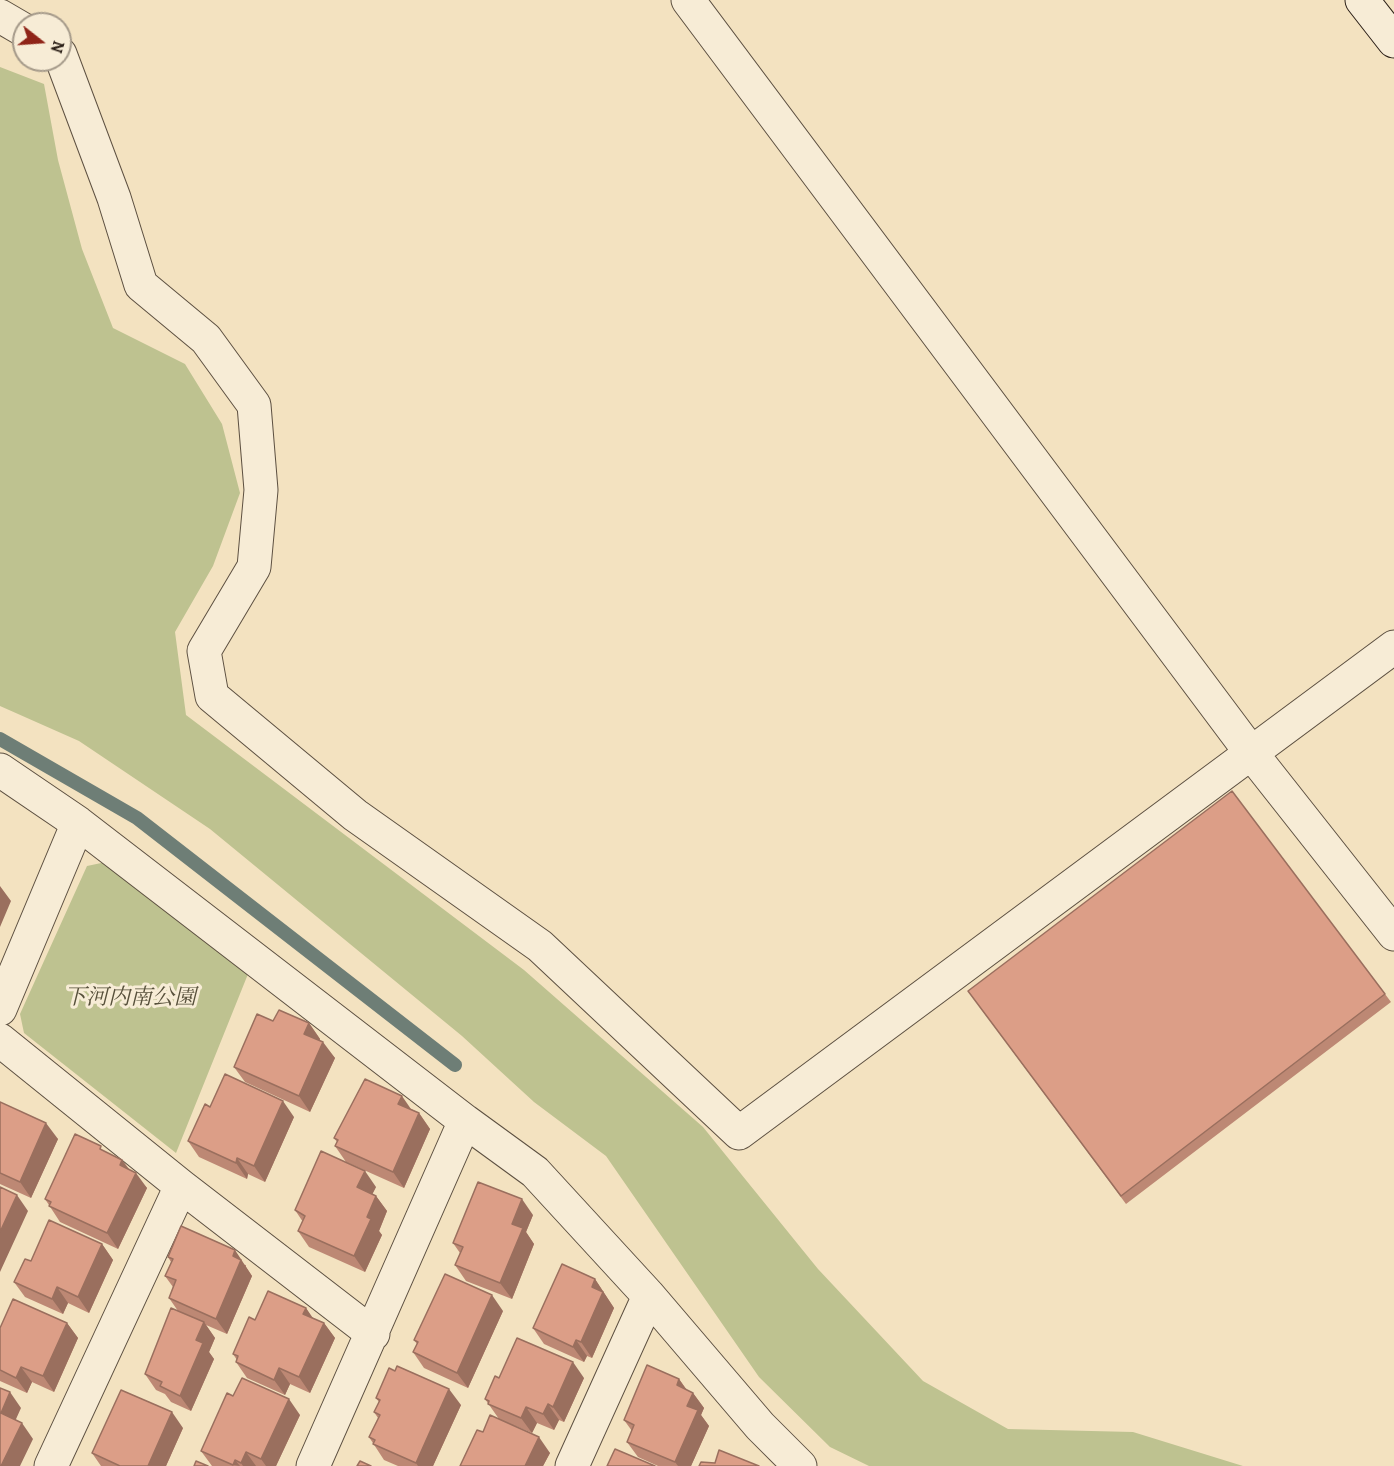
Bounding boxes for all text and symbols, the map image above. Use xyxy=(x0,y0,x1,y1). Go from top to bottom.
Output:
north arrow xyxy=(12,12,72,72)
text: N xyxy=(45,38,70,55)
park label: 下河内南公園 xyxy=(64,986,196,1012)

